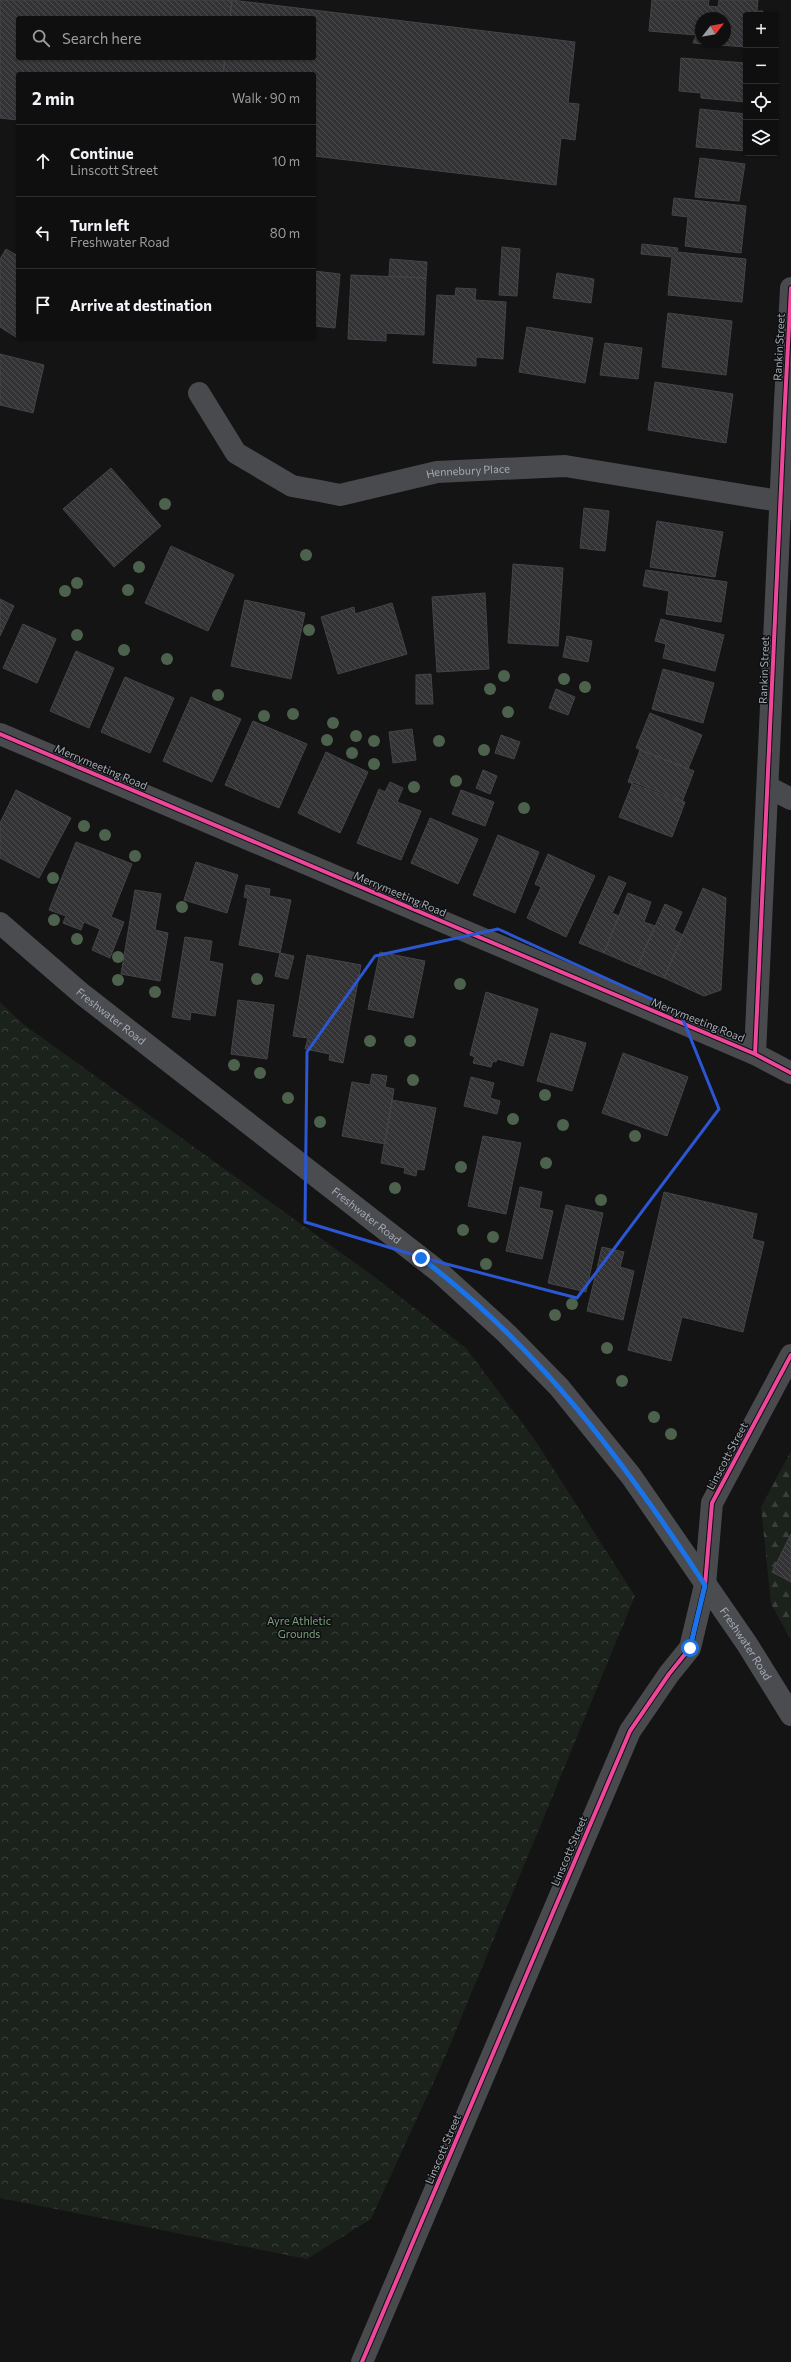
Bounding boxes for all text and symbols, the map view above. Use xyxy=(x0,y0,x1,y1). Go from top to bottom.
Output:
north arrow xyxy=(695,12,731,48)
map controls xyxy=(743,12,779,156)
button: + xyxy=(743,12,779,48)
search box xyxy=(16,16,316,60)
icon: search xyxy=(30,27,52,49)
text: Search here xyxy=(62,29,141,47)
button: − xyxy=(743,48,779,84)
button: locate xyxy=(743,84,779,120)
text: 2 min xyxy=(32,88,74,109)
text: Walk · 90 m xyxy=(232,90,300,106)
button: layers xyxy=(743,120,779,156)
text: Continue xyxy=(70,144,134,162)
icon: ahead xyxy=(32,150,54,172)
text: 10 m xyxy=(272,153,300,169)
text: Linscott Street xyxy=(70,162,158,178)
text: Turn left xyxy=(70,216,129,234)
icon: left xyxy=(32,222,54,244)
text: 80 m xyxy=(270,225,300,241)
text: Freshwater Road xyxy=(70,234,170,250)
icon: arrive xyxy=(32,294,54,316)
text: Arrive at destination xyxy=(70,296,212,314)
street label: Rankin Street xyxy=(770,312,787,381)
street label: Hennebury Place xyxy=(425,462,510,480)
street label: Rankin Street xyxy=(756,635,771,704)
street label: Merrymeeting Road xyxy=(53,741,149,792)
street label: Merrymeeting Road xyxy=(352,868,448,919)
street label: Freshwater Road xyxy=(74,985,148,1047)
street label: Merrymeeting Road xyxy=(650,995,747,1044)
street label: Freshwater Road xyxy=(330,1184,404,1246)
route end xyxy=(412,1249,430,1267)
street label: Linscott Street xyxy=(703,1419,750,1492)
street label: Freshwater Road xyxy=(718,1605,775,1682)
park label: Ayre Athletic Grounds xyxy=(267,1614,331,1640)
route start xyxy=(681,1639,699,1657)
street label: Linscott Street xyxy=(548,1813,589,1888)
street label: Linscott Street xyxy=(422,2111,463,2186)

